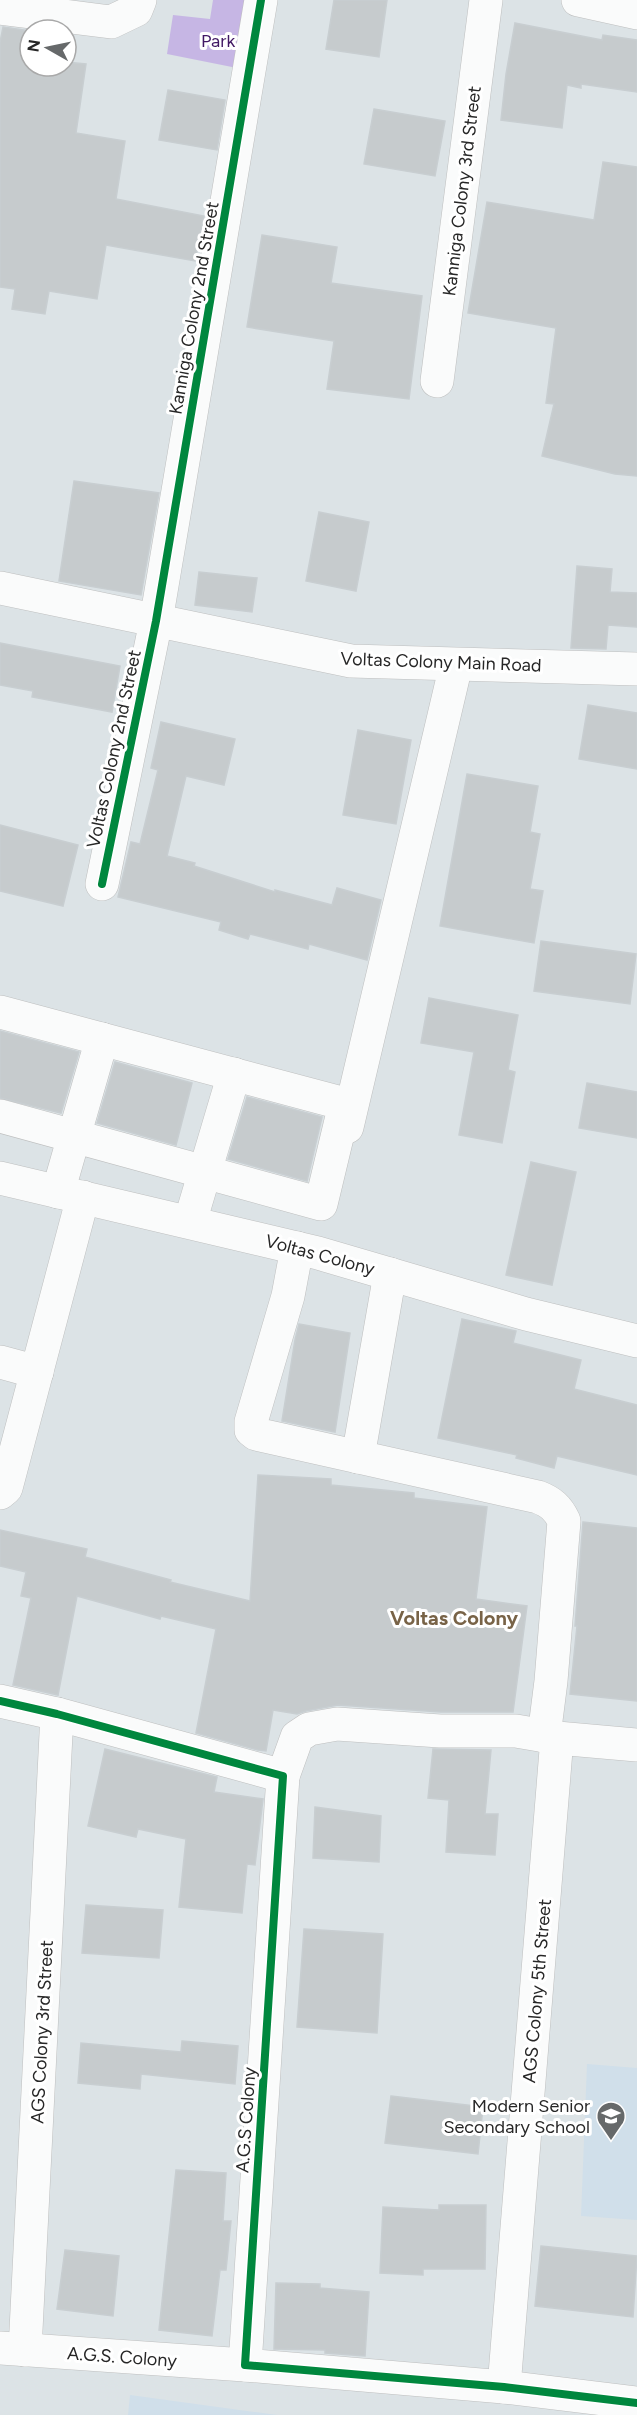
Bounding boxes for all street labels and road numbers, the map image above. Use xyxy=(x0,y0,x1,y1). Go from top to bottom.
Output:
street label: Kanniga Colony 3rd Street xyxy=(438,85,486,297)
street label: Kanniga Colony 2nd Street xyxy=(164,200,224,416)
street label: Voltas Colony Main Road xyxy=(340,647,542,677)
street label: Voltas Colony 2nd Street xyxy=(82,648,146,850)
street label: Voltas Colony xyxy=(263,1230,378,1280)
street label: AGS Colony 5th Street xyxy=(518,1898,556,2084)
street label: AGS Colony 3rd Street xyxy=(26,1939,58,2124)
street label: A.G.S Colony xyxy=(231,2066,261,2174)
street label: A.G.S. Colony xyxy=(66,2342,178,2372)

